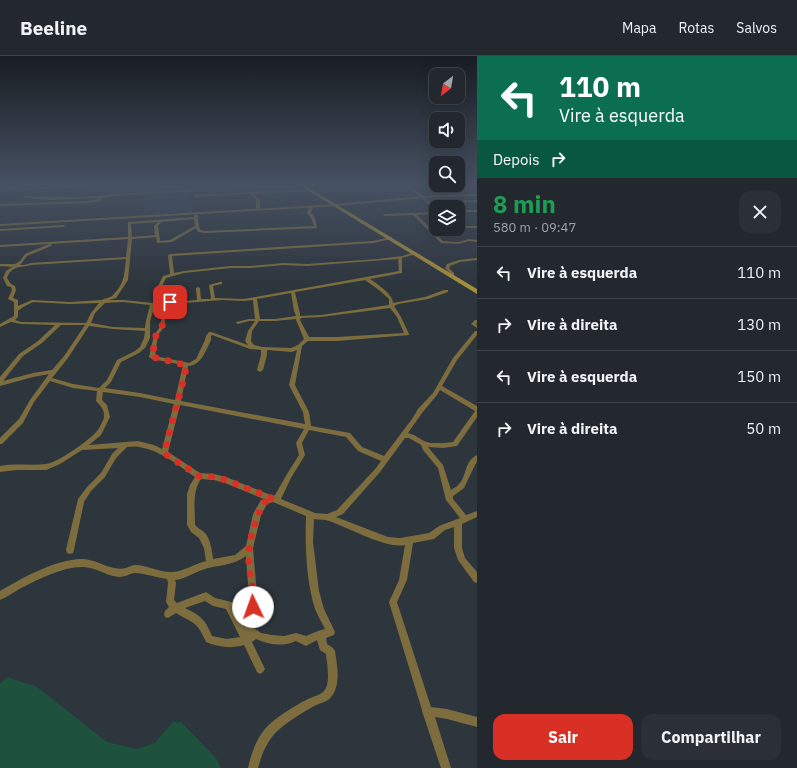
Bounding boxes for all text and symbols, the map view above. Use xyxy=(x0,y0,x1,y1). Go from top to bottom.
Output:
text: Beeline xyxy=(20,16,87,40)
text: Mapa xyxy=(622,19,656,37)
text: Rotas xyxy=(678,19,714,37)
text: Salvos xyxy=(736,19,777,37)
north arrow xyxy=(429,68,465,104)
map controls xyxy=(429,68,465,236)
text: 110 m xyxy=(559,68,641,105)
icon: left xyxy=(493,72,545,124)
text: Vire à esquerda xyxy=(559,104,685,127)
button: sound xyxy=(429,112,465,148)
icon: right xyxy=(547,148,569,170)
text: Depois xyxy=(493,150,539,169)
button: search xyxy=(429,156,465,192)
text: 8 min xyxy=(493,188,556,220)
button: close xyxy=(739,191,781,233)
button: layers xyxy=(429,200,465,236)
text: 580 m · 09:47 xyxy=(493,219,576,236)
icon: left xyxy=(493,262,515,284)
text: Vire à esquerda xyxy=(527,263,637,282)
text: 110 m xyxy=(737,263,781,282)
pin xyxy=(153,285,187,319)
icon: arrive xyxy=(159,291,181,313)
icon: right xyxy=(493,314,515,336)
text: Vire à direita xyxy=(527,315,617,334)
text: 130 m xyxy=(737,315,781,334)
icon: left xyxy=(493,366,515,388)
text: Vire à esquerda xyxy=(527,367,637,386)
text: 150 m xyxy=(737,367,781,386)
icon: right xyxy=(493,418,515,440)
text: Vire à direita xyxy=(527,419,617,438)
text: 50 m xyxy=(746,419,781,438)
position arrow xyxy=(232,586,274,628)
button: Sair xyxy=(493,714,633,760)
button: Compartilhar xyxy=(641,714,781,760)

